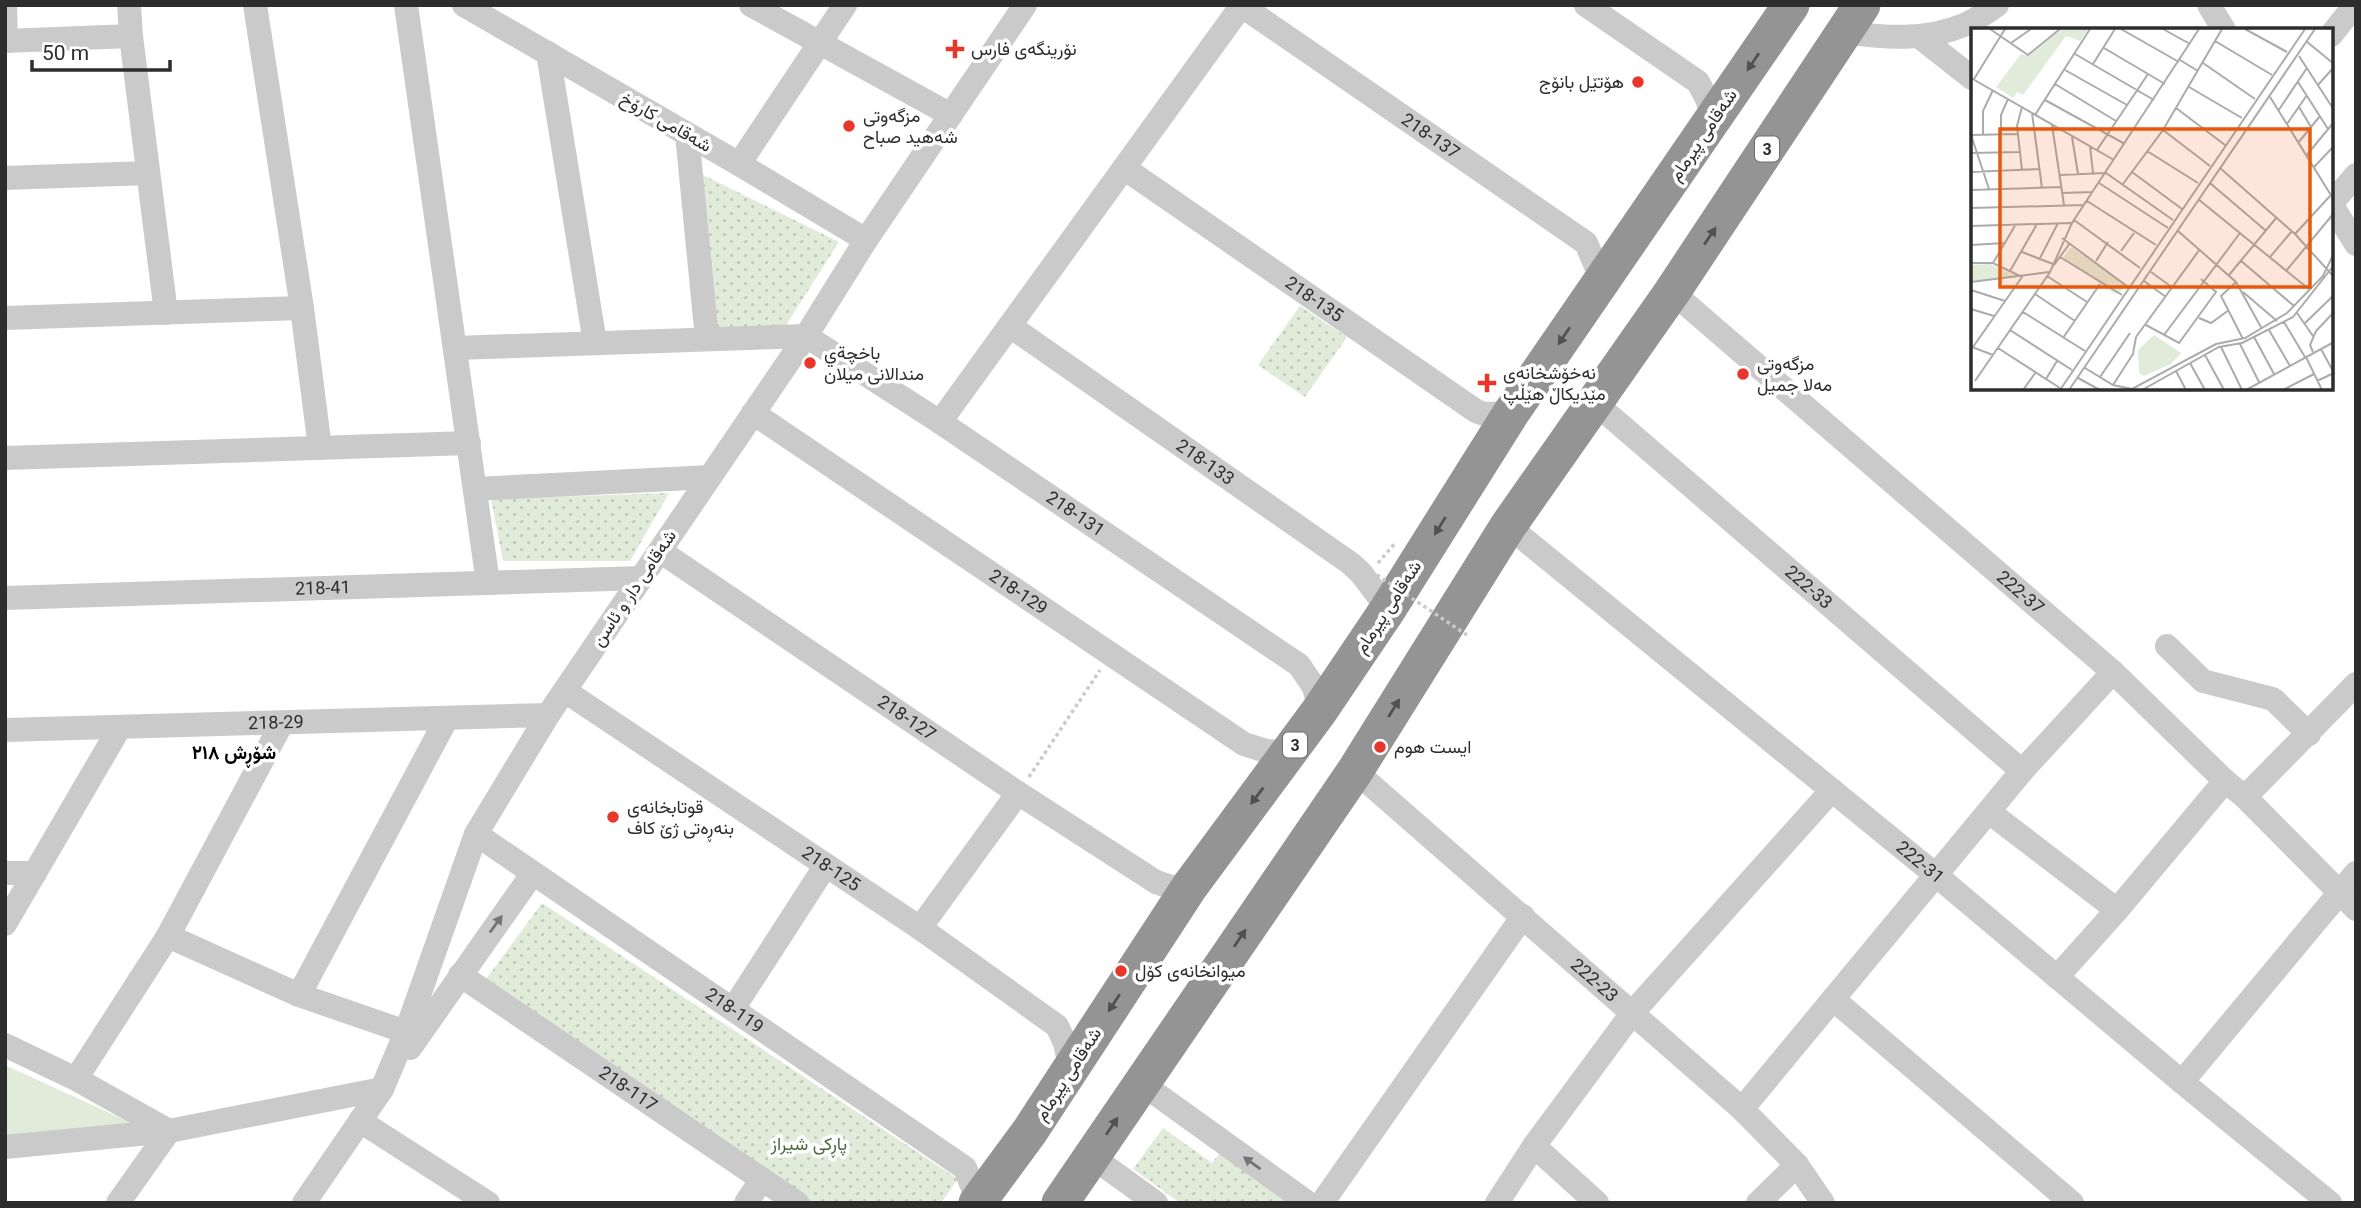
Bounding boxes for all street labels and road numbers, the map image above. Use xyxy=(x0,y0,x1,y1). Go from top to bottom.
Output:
street label: شەقامی پیرمام xyxy=(1664,85,1743,186)
street label: شەقامی کارۆخ xyxy=(616,87,715,158)
street label: 218-137 xyxy=(1398,108,1464,163)
road number: 3 xyxy=(1755,136,1779,162)
street label: 218-135 xyxy=(1281,272,1347,326)
street label: 218-133 xyxy=(1173,434,1238,489)
street label: 218-131 xyxy=(1043,486,1109,540)
street label: شەقامی دار و ئاسن xyxy=(587,526,681,650)
street label: شەقامی پیرمام xyxy=(1350,556,1427,658)
street label: 222-33 xyxy=(1781,561,1837,613)
street label: 218-129 xyxy=(985,564,1052,619)
street label: 222-37 xyxy=(1993,566,2049,618)
street label: 218-41 xyxy=(295,576,351,599)
street label: 218-127 xyxy=(874,690,940,745)
street label: 218-29 xyxy=(248,711,304,733)
road number: 3 xyxy=(1283,732,1307,758)
street label: 222-31 xyxy=(1892,836,1949,888)
street label: 218-125 xyxy=(798,841,865,895)
street label: 222-23 xyxy=(1567,954,1623,1006)
street label: 218-119 xyxy=(702,983,768,1037)
street label: شەقامی پیرمام xyxy=(1030,1023,1107,1125)
street label: 218-117 xyxy=(595,1061,662,1115)

